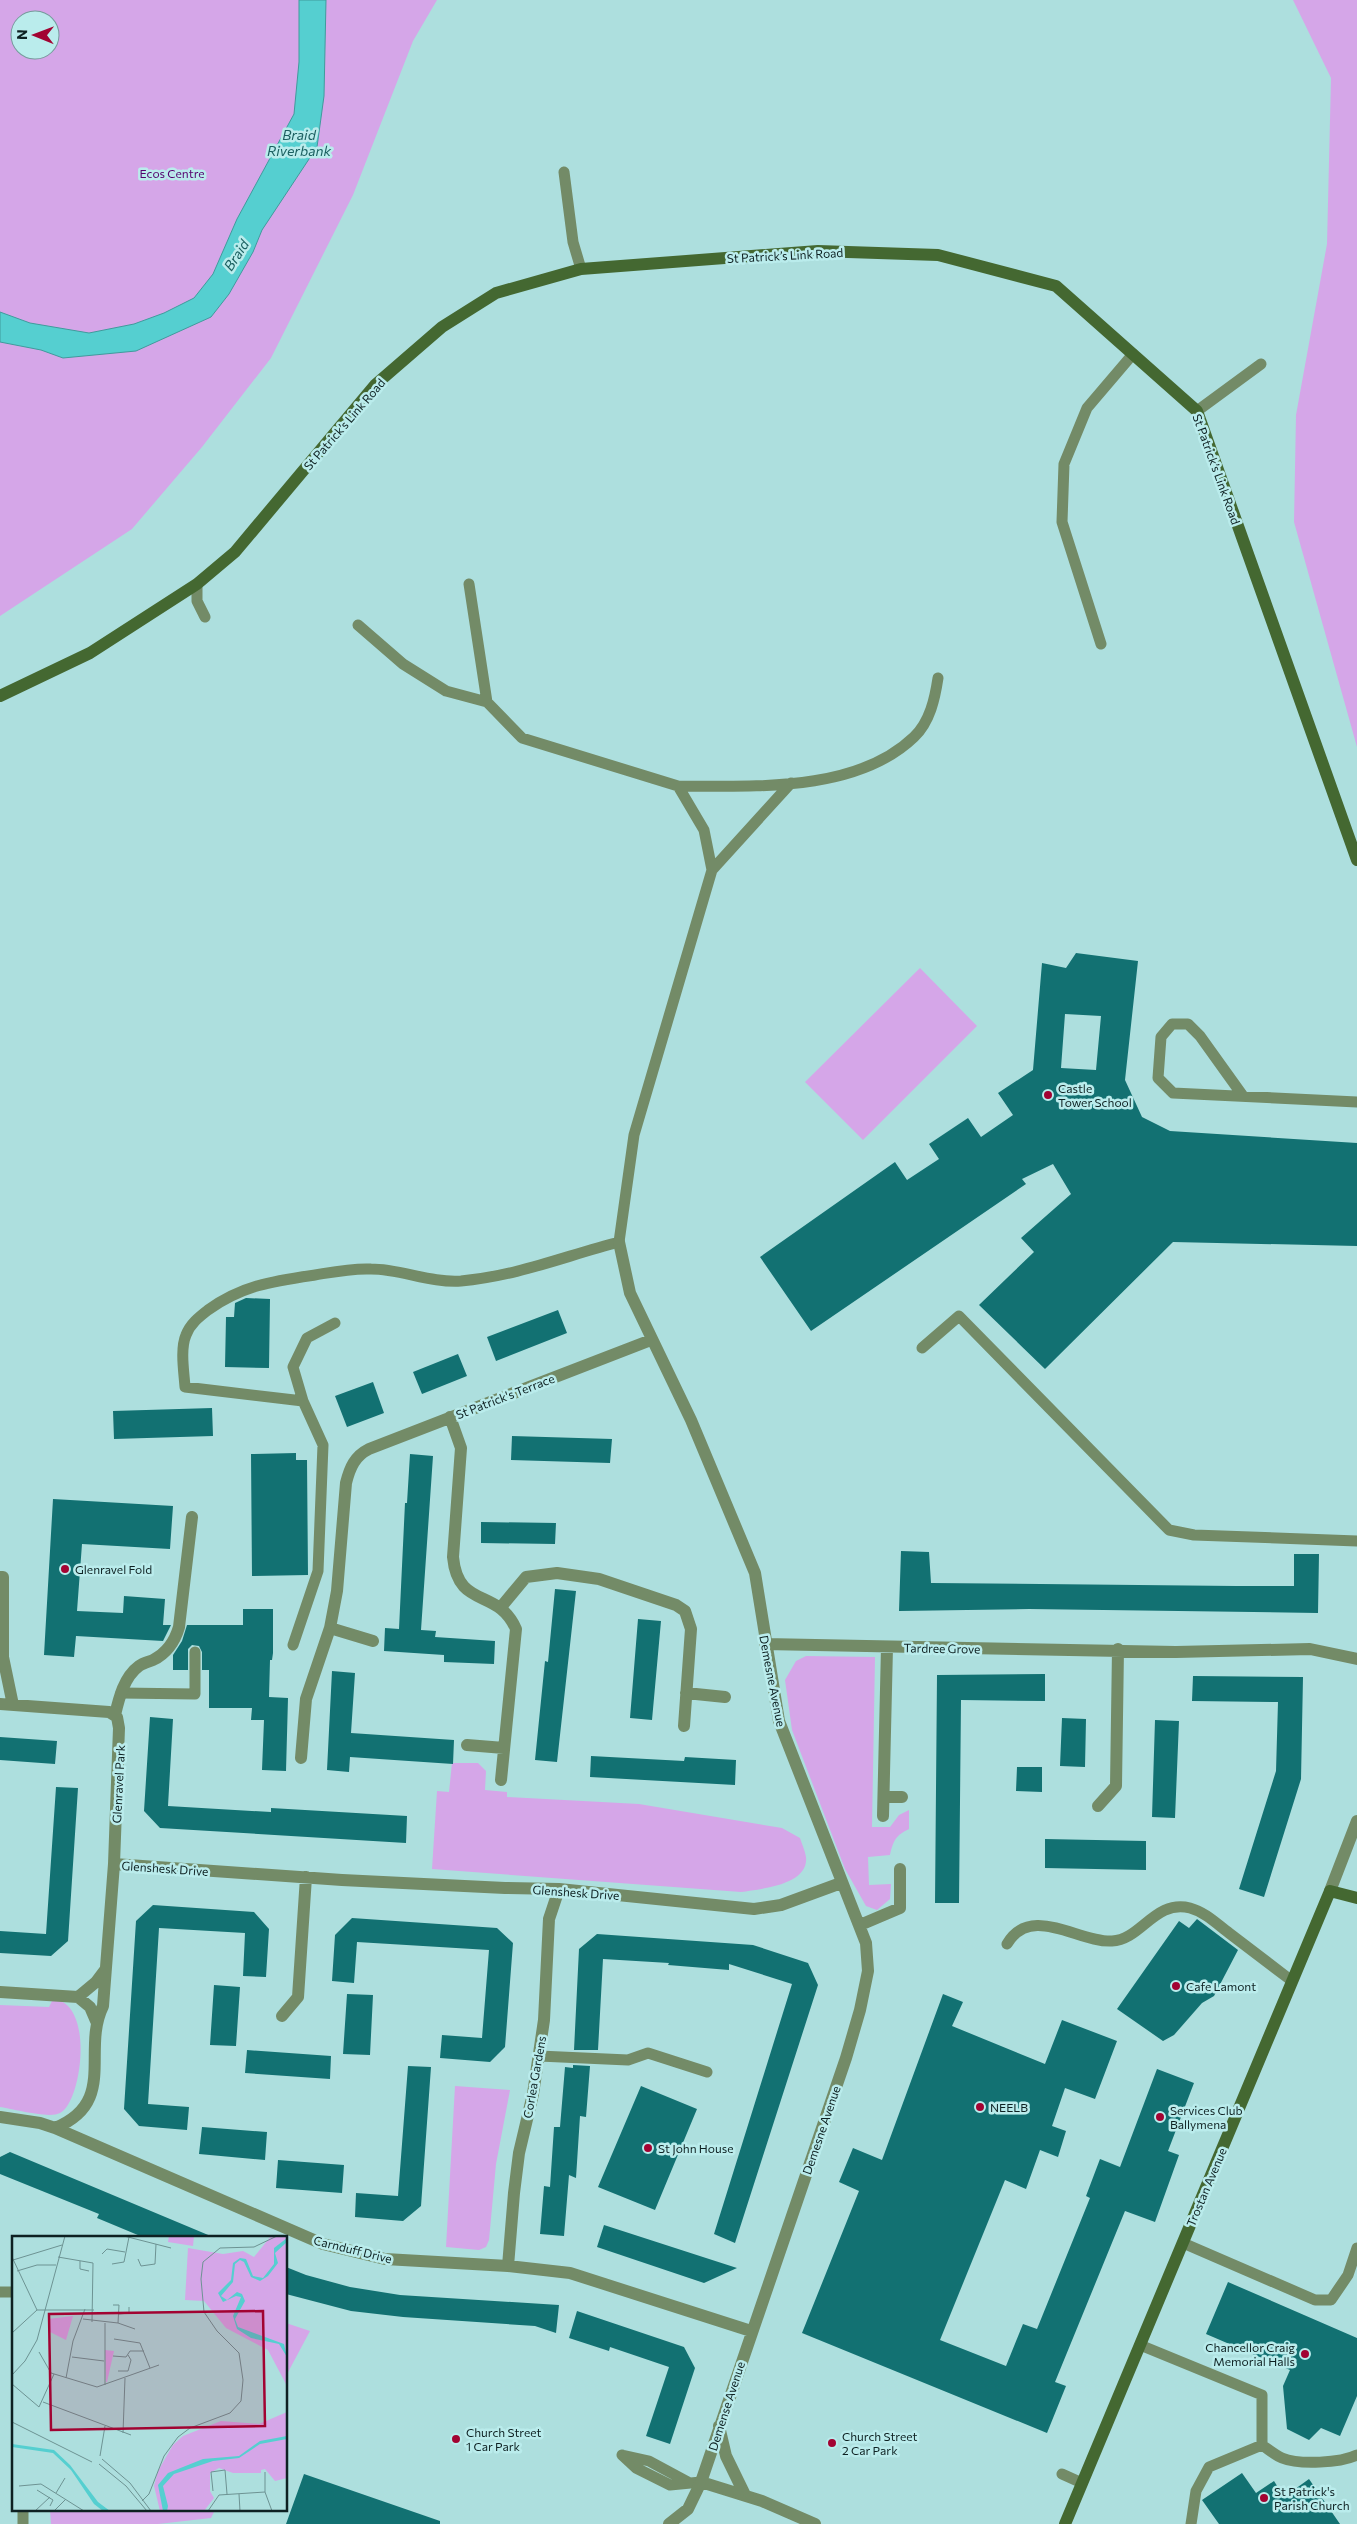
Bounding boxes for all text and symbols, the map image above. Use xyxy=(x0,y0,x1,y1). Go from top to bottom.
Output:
north arrow xyxy=(10,10,60,60)
text: N xyxy=(13,29,30,40)
water label: Braid Riverbank xyxy=(267,126,332,159)
park label: Ecos Centre xyxy=(139,166,205,180)
water label: Braid xyxy=(220,236,253,274)
street label: St Patrick’s Link Road xyxy=(726,245,844,265)
street label: St Patrick’s Link Road xyxy=(300,375,388,473)
street label: St Patrick’s Link Road xyxy=(1190,412,1244,526)
place label: Castle Tower School xyxy=(1058,1081,1132,1109)
marker: Castle Tower School xyxy=(1042,1089,1054,1101)
street label: St Patrick's Terrace xyxy=(454,1371,556,1421)
place label: Glenravel Fold xyxy=(75,1562,152,1576)
marker: Glenravel Fold xyxy=(59,1563,71,1575)
street label: Demesne Avenue xyxy=(757,1634,789,1728)
street label: Tardree Grove xyxy=(904,1640,980,1656)
street label: Glenravel Park xyxy=(109,1744,127,1824)
street label: Glenshesk Drive xyxy=(121,1858,209,1878)
street label: Glenshesk Drive xyxy=(532,1882,620,1902)
place label: Cafe Lamont xyxy=(1186,1979,1256,1993)
marker: Cafe Lamont xyxy=(1170,1980,1182,1992)
street label: Corlea Gardens xyxy=(520,2035,548,2119)
street label: Demesne Avenue xyxy=(799,2084,843,2176)
place label: NEELB xyxy=(990,2100,1028,2114)
marker: NEELB xyxy=(974,2101,986,2113)
place label: Services Club Ballymena xyxy=(1170,2103,1243,2131)
marker: Services Club Ballymena xyxy=(1154,2111,1166,2123)
place label: St John House xyxy=(658,2141,734,2156)
marker: St John House xyxy=(642,2142,654,2154)
street label: Trostan Avenue xyxy=(1183,2146,1229,2228)
street label: Carnduff Drive xyxy=(312,2232,394,2266)
inset map xyxy=(12,2236,288,2512)
place label: Chancellor Craig Memorial Halls xyxy=(1205,2340,1295,2368)
marker: Chancellor Craig Memorial Halls xyxy=(1299,2348,1311,2360)
street label: Demense Avenue xyxy=(705,2360,747,2452)
place label: Church Street 1 Car Park xyxy=(466,2425,541,2453)
place label: Church Street 2 Car Park xyxy=(842,2429,917,2457)
marker: Church Street 1 Car Park xyxy=(450,2433,462,2445)
marker: Church Street 2 Car Park xyxy=(826,2437,838,2449)
place label: St Patrick's Parish Church xyxy=(1274,2484,1350,2512)
marker: St Patrick's Parish Church xyxy=(1258,2492,1270,2504)

